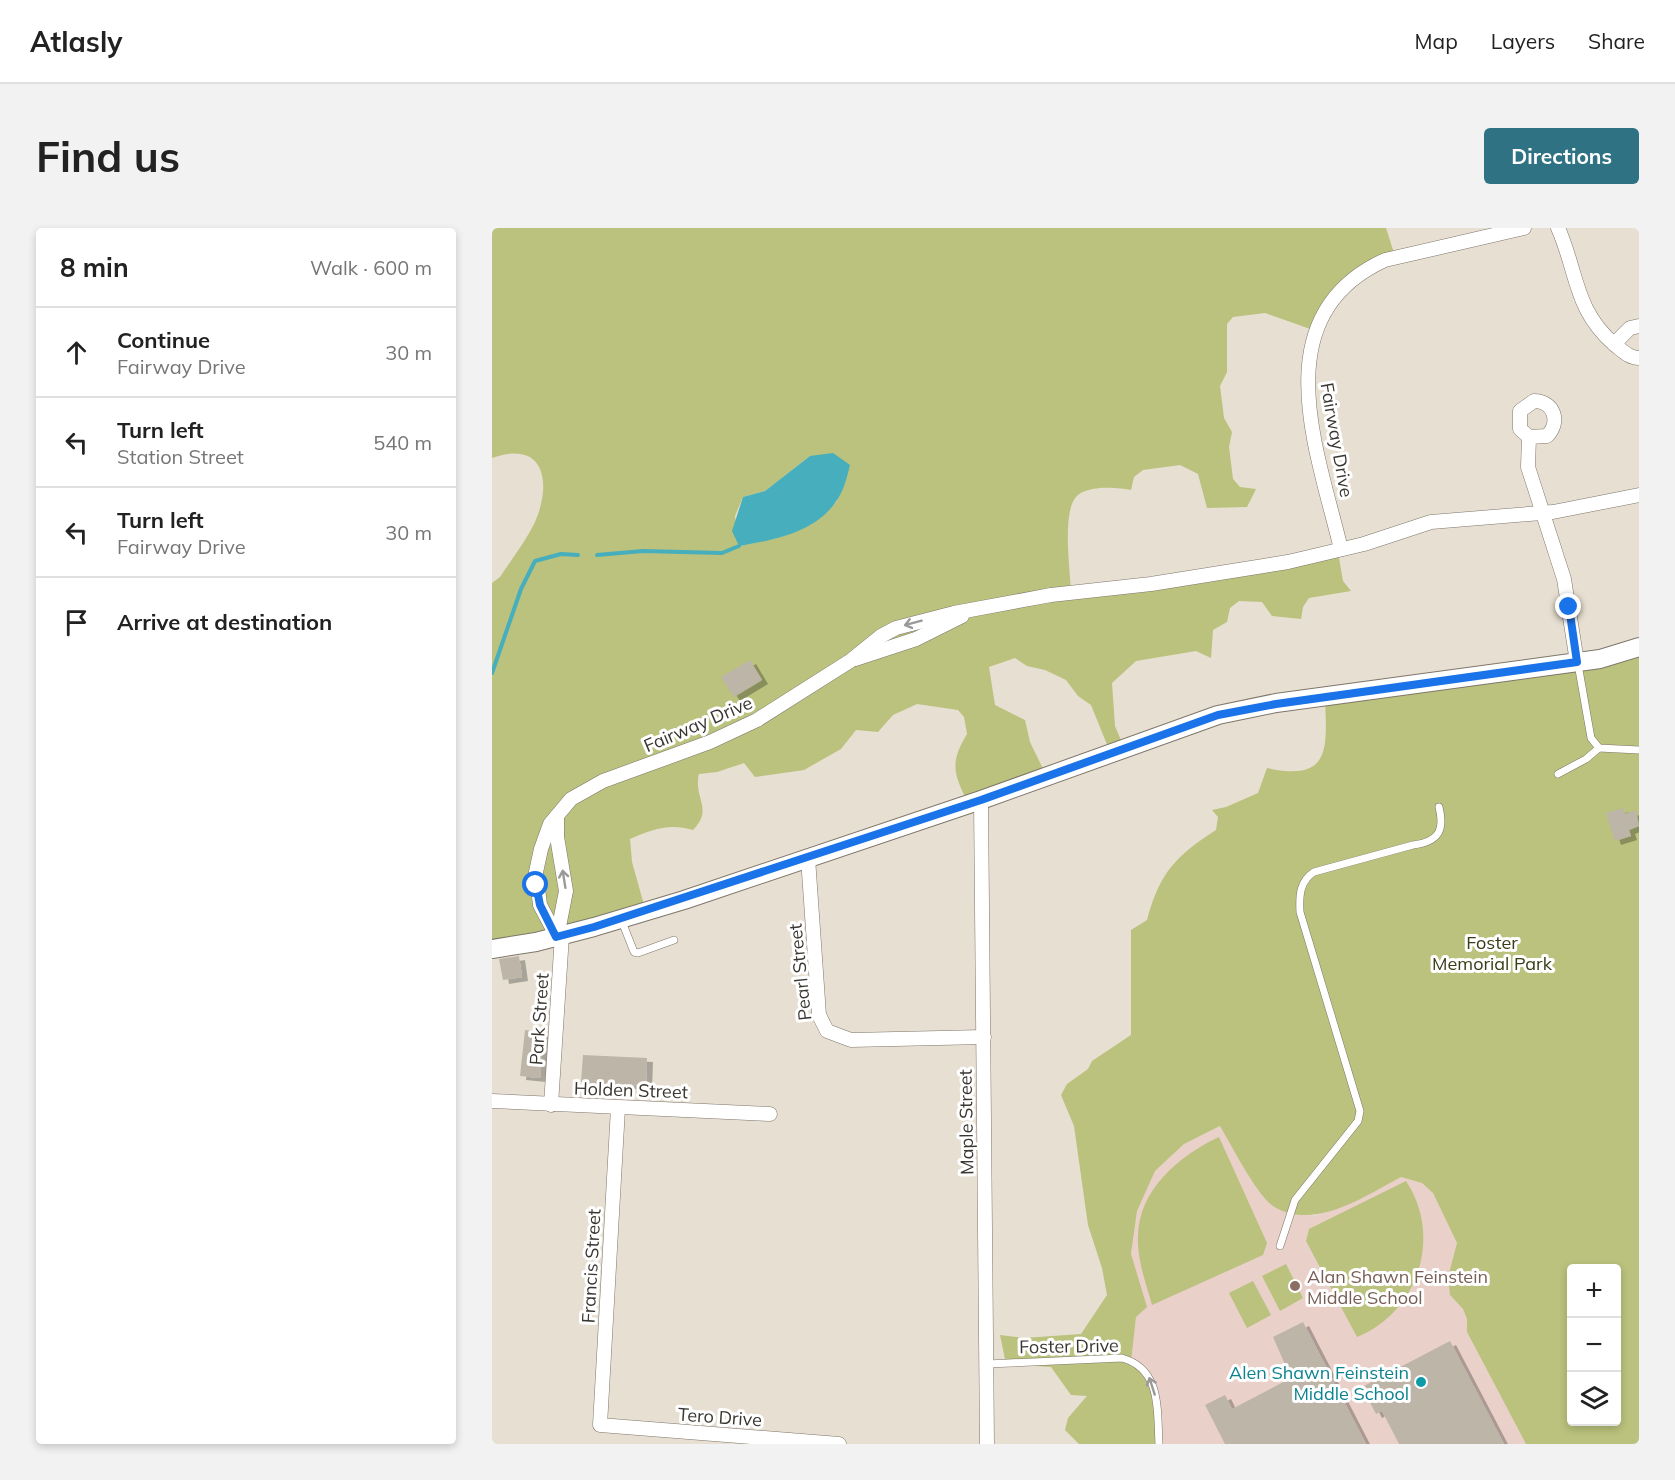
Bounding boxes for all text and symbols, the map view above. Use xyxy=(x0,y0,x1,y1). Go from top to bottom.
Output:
text: Atlasly xyxy=(30,24,122,59)
text: Map xyxy=(1415,28,1458,54)
text: Layers xyxy=(1491,28,1555,54)
text: Share xyxy=(1588,28,1645,54)
button: Directions xyxy=(1484,128,1639,184)
text: Find us xyxy=(36,130,180,183)
text: 8 min xyxy=(60,251,129,284)
text: Walk · 600 m xyxy=(310,255,432,280)
text: Continue xyxy=(117,326,210,354)
icon: ahead xyxy=(60,336,93,369)
text: 30 m xyxy=(385,340,432,365)
text: Fairway Drive xyxy=(117,354,246,379)
street label: Fairway Drive xyxy=(1316,381,1358,499)
text: Turn left xyxy=(117,416,204,444)
icon: left xyxy=(60,426,93,459)
text: 540 m xyxy=(373,430,432,455)
text: Station Street xyxy=(117,444,244,469)
text: Turn left xyxy=(117,506,204,534)
icon: left xyxy=(60,516,93,549)
text: 30 m xyxy=(385,520,432,545)
text: Fairway Drive xyxy=(117,534,246,559)
route end xyxy=(1555,593,1581,619)
icon: arrive xyxy=(60,606,93,639)
text: Arrive at destination xyxy=(117,608,332,636)
one-way arrow xyxy=(904,618,923,629)
street label: Fairway Drive xyxy=(640,691,756,757)
one-way arrow xyxy=(558,870,569,890)
route start xyxy=(522,871,548,897)
street label: Pearl Street xyxy=(783,922,817,1022)
park label: Foster Memorial Park xyxy=(1432,931,1553,975)
street label: Park Street xyxy=(524,972,554,1066)
street label: Maple Street xyxy=(954,1069,978,1175)
street label: Holden Street xyxy=(574,1077,688,1103)
street label: Francis Street xyxy=(577,1208,605,1324)
map controls xyxy=(1567,1264,1621,1426)
button: + xyxy=(1567,1264,1621,1318)
place label: Alan Shawn Feinstein Middle School xyxy=(1307,1265,1488,1309)
marker: Alan Shawn Feinstein Middle School xyxy=(1288,1279,1302,1293)
button: − xyxy=(1567,1318,1621,1372)
street label: Foster Drive xyxy=(1019,1334,1119,1358)
place label: Alen Shawn Feinstein Middle School xyxy=(1229,1361,1409,1405)
button: layers xyxy=(1567,1372,1621,1426)
marker: Alen Shawn Feinstein Middle School xyxy=(1414,1375,1428,1389)
one-way arrow xyxy=(1146,1377,1157,1396)
street label: Tero Drive xyxy=(677,1403,763,1431)

